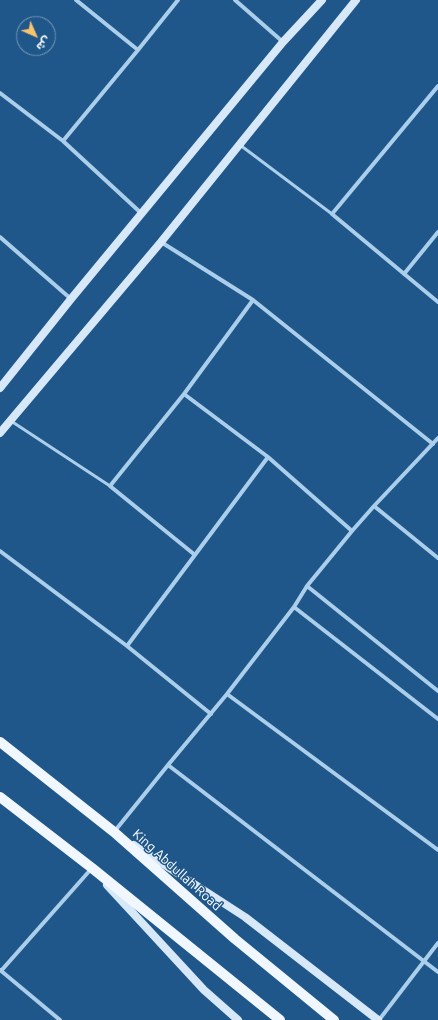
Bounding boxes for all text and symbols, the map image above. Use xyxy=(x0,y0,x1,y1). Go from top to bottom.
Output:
north arrow xyxy=(16,16,56,56)
text: ش xyxy=(34,34,53,53)
street label: King Abdullah Road xyxy=(129,826,225,914)

